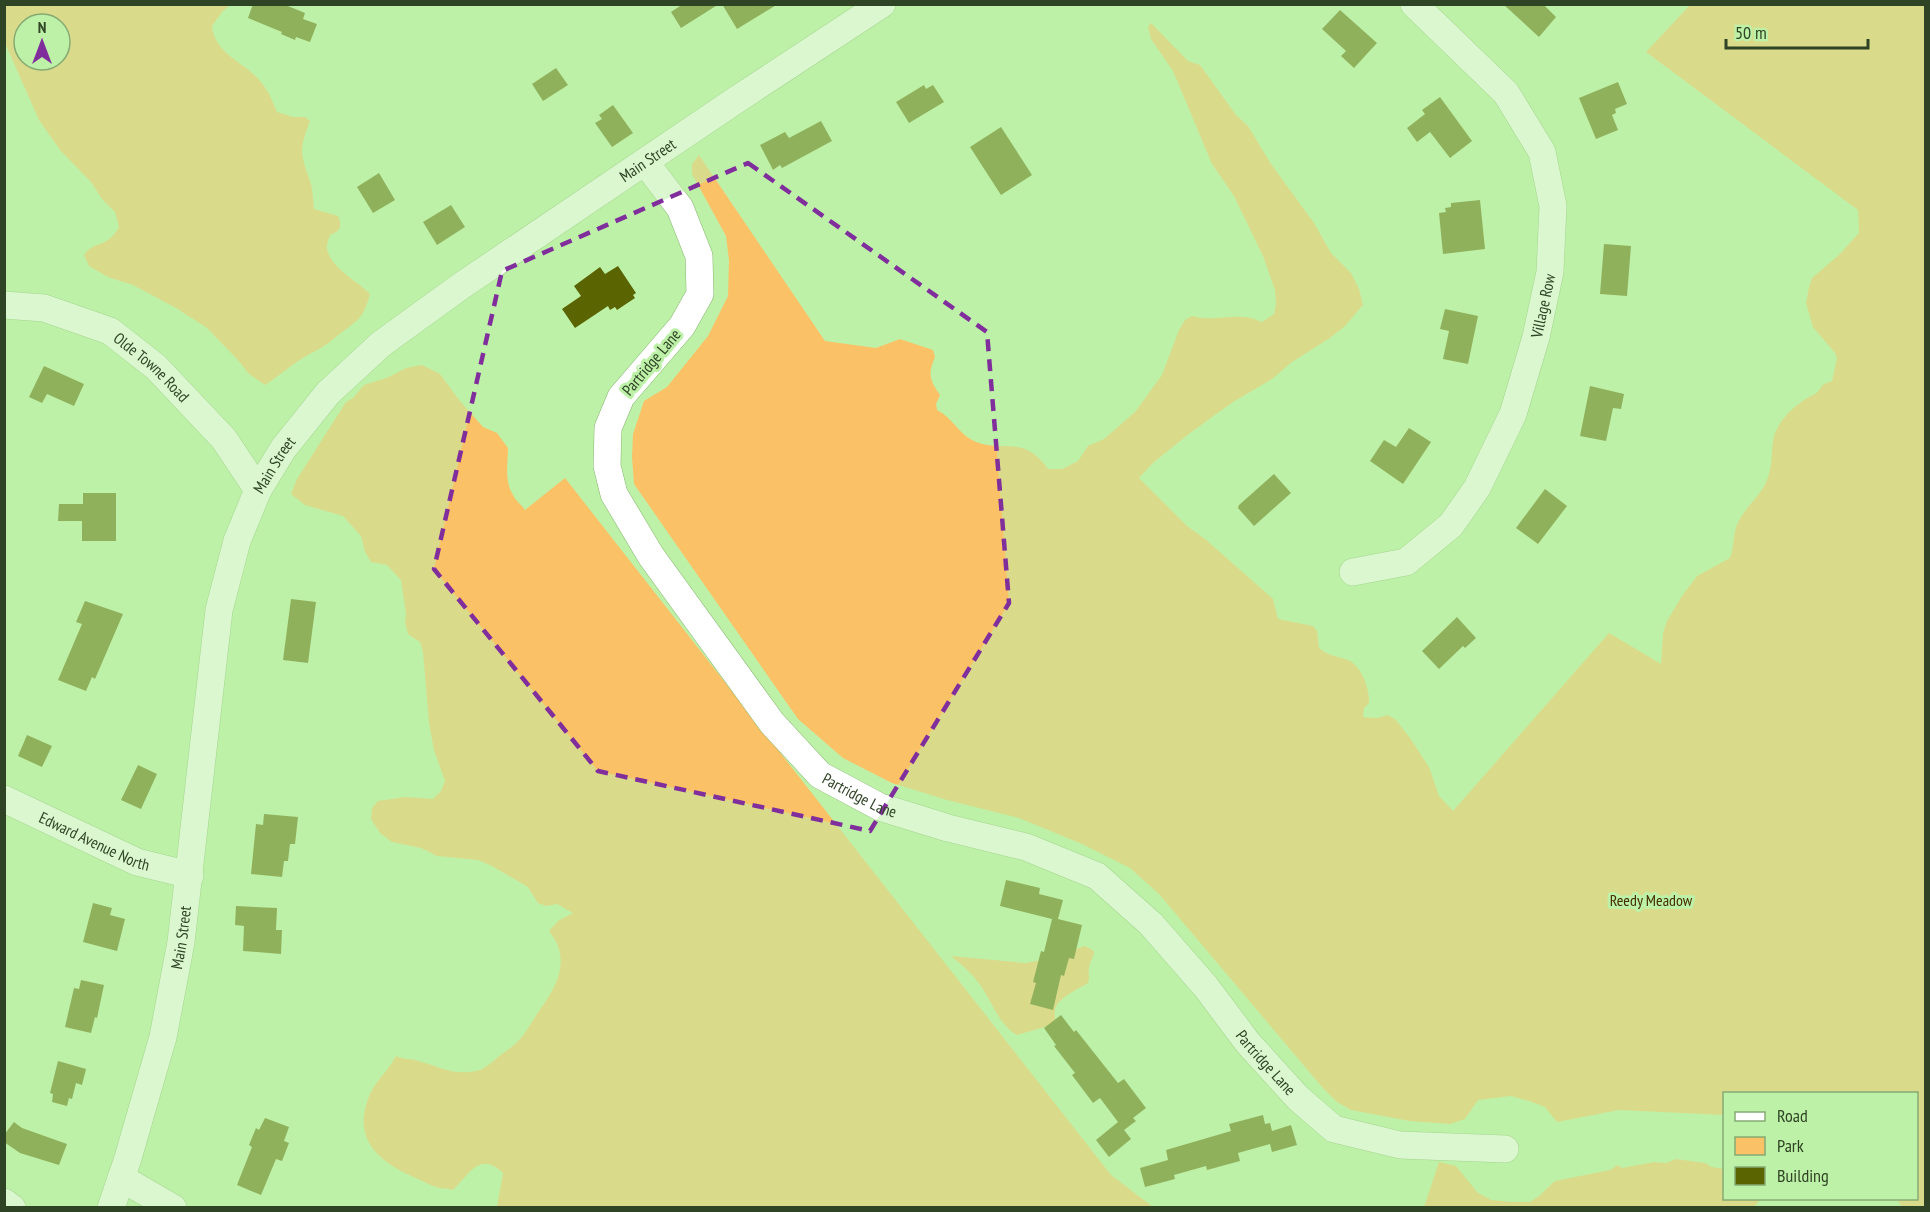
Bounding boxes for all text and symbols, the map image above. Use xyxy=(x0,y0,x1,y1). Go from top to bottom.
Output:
north arrow xyxy=(12,12,72,72)
scale bar xyxy=(1726,12,1868,50)
text: N xyxy=(38,17,46,37)
text: 50 m xyxy=(1735,21,1767,44)
street label: Main Street xyxy=(615,133,680,186)
street label: Village Row xyxy=(1526,271,1559,341)
street label: Partridge Lane xyxy=(617,325,685,399)
street label: Olde Towne Road xyxy=(110,328,194,406)
street label: Main Street xyxy=(248,432,300,497)
street label: Partridge Lane xyxy=(819,768,899,822)
street label: Edward Avenue North xyxy=(36,807,152,875)
park label: Reedy Meadow xyxy=(1610,890,1693,910)
street label: Main Street xyxy=(166,904,195,971)
street label: Partridge Lane xyxy=(1232,1026,1300,1099)
legend xyxy=(1723,1092,1918,1200)
text: Road xyxy=(1777,1104,1808,1127)
text: Park xyxy=(1777,1134,1804,1157)
text: Building xyxy=(1777,1164,1829,1187)

